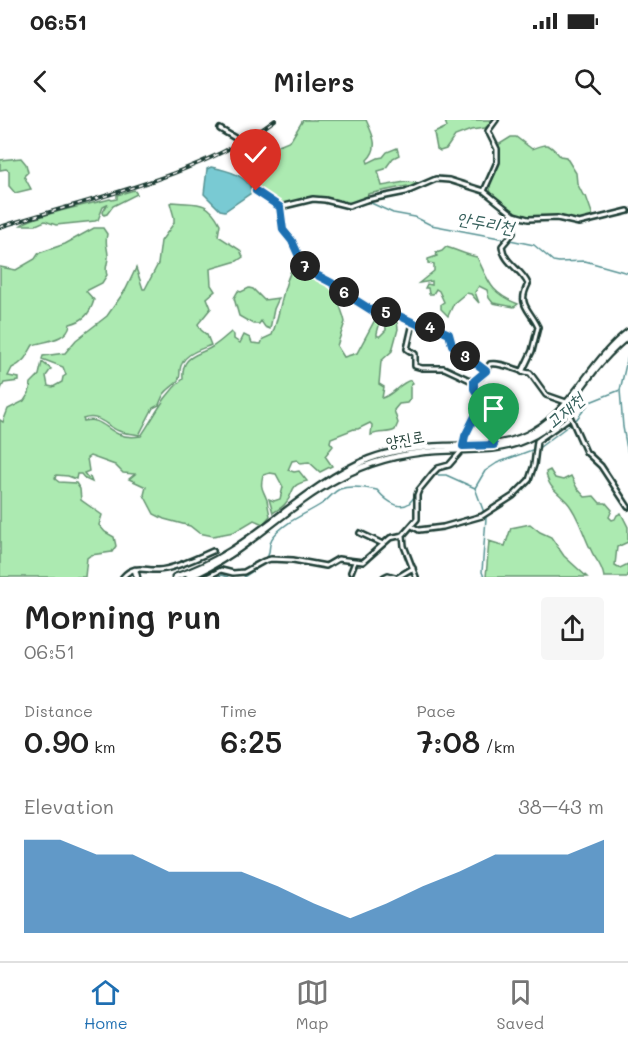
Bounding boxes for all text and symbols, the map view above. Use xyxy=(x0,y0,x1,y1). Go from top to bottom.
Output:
text: 06:51 xyxy=(30,7,87,36)
text: Milers xyxy=(273,64,355,99)
icon: back xyxy=(24,65,57,98)
icon: search xyxy=(571,65,604,98)
pin xyxy=(230,129,281,191)
icon: check xyxy=(239,138,272,171)
water label: 안두리천 xyxy=(455,205,517,239)
pin: 7 xyxy=(290,251,320,281)
text: 7 xyxy=(301,255,309,276)
pin: 6 xyxy=(329,277,359,307)
text: 6 xyxy=(339,281,349,302)
pin: 5 xyxy=(371,297,401,327)
text: 5 xyxy=(381,301,391,322)
pin: 4 xyxy=(415,312,445,342)
text: 4 xyxy=(425,316,435,337)
pin: 3 xyxy=(450,341,480,371)
text: 3 xyxy=(460,345,470,366)
pin xyxy=(468,383,519,445)
water label: 고재천 xyxy=(540,386,590,434)
icon: arrive xyxy=(477,392,510,425)
street label: 양진로 xyxy=(384,425,426,452)
text: Morning run xyxy=(24,594,221,637)
button: share xyxy=(541,597,604,660)
text: 06:51 xyxy=(24,638,75,664)
text: Distance xyxy=(24,700,93,721)
text: Time xyxy=(220,700,257,721)
text: Pace xyxy=(417,700,456,721)
text: 0.90 xyxy=(24,721,89,761)
text: 6:25 xyxy=(220,721,282,761)
text: 7:08 xyxy=(417,721,480,761)
text: km xyxy=(89,736,115,757)
text: /km xyxy=(480,736,515,757)
text: Elevation xyxy=(24,793,114,819)
text: 38–43 m xyxy=(518,793,604,819)
tab: Home xyxy=(84,976,128,1033)
tab: Map xyxy=(296,976,329,1033)
tab: Saved xyxy=(496,976,544,1033)

